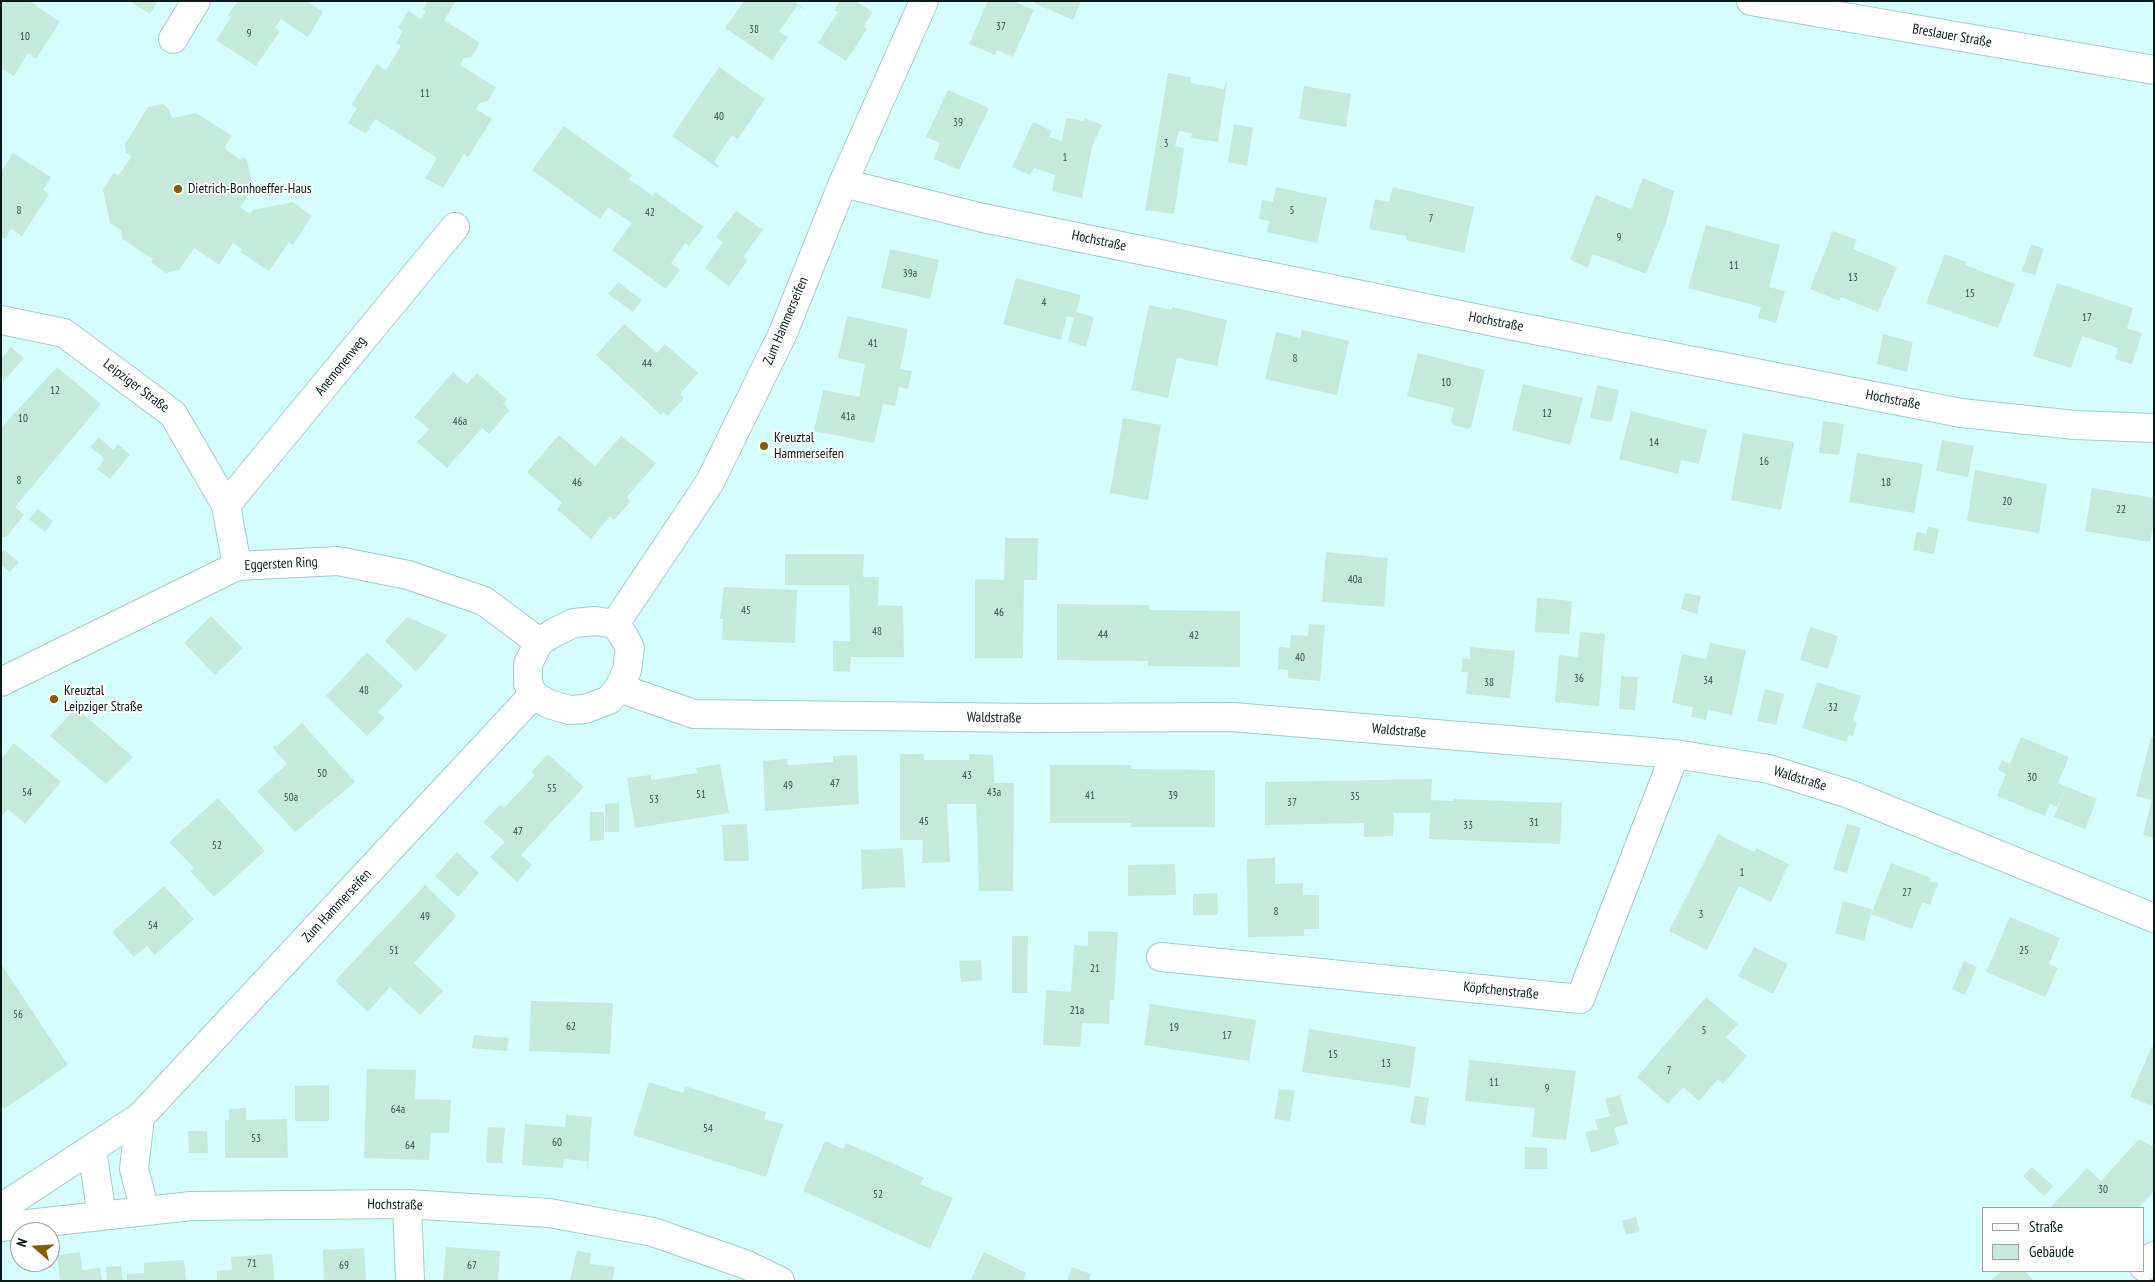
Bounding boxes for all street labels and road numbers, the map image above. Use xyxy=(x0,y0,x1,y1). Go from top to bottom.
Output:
street label: Breslauer Straße xyxy=(1911,21,1993,51)
street label: Hochstraße xyxy=(1070,227,1128,255)
street label: Zum Hammerseifen xyxy=(760,274,812,368)
street label: Hochstraße xyxy=(1467,308,1525,336)
street label: Anemonenweg xyxy=(312,333,370,399)
street label: Leipziger Straße xyxy=(100,356,172,416)
street label: Hochstraße xyxy=(1864,386,1922,414)
street label: Eggersten Ring xyxy=(244,554,318,574)
street label: Waldstraße xyxy=(967,709,1021,727)
street label: Waldstraße xyxy=(1371,720,1427,742)
street label: Waldstraße xyxy=(1771,763,1829,795)
street label: Zum Hammerseifen xyxy=(299,866,375,946)
street label: Köpfchenstraße xyxy=(1463,979,1539,1003)
street label: Hochstraße xyxy=(367,1196,423,1214)

